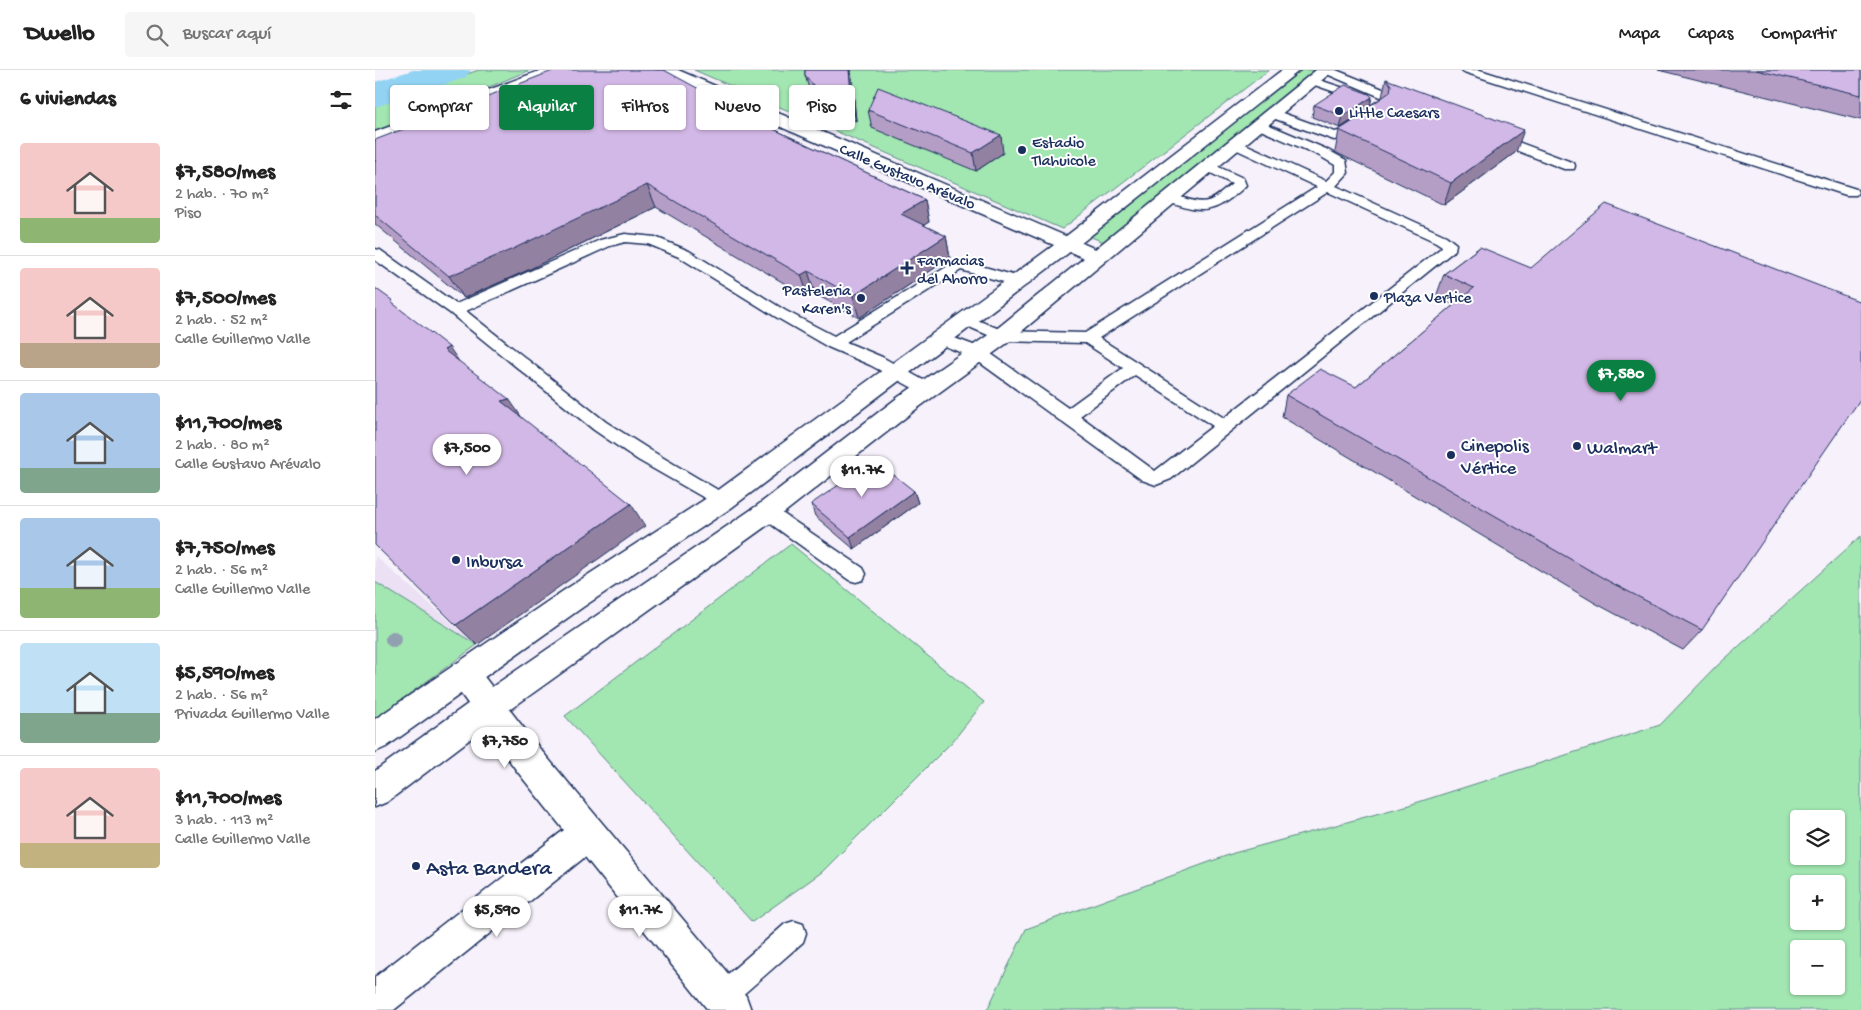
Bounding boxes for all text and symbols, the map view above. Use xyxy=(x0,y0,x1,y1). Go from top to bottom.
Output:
search box xyxy=(125,12,475,57)
text: Dwello xyxy=(25,20,95,49)
icon: search xyxy=(143,21,171,49)
text: Buscar aquí xyxy=(183,23,271,46)
text: Mapa xyxy=(1619,24,1660,45)
text: Capas xyxy=(1688,24,1733,45)
text: Compartir xyxy=(1761,24,1836,45)
chip: Comprar xyxy=(390,85,489,130)
chip: Alquilar xyxy=(499,85,594,130)
chip: Filtros xyxy=(604,85,686,130)
chip: Nuevo xyxy=(696,85,779,130)
chip: Piso xyxy=(789,85,855,130)
icon: filters xyxy=(327,86,355,114)
text: 6 viviendas xyxy=(20,88,116,113)
marker: Little Caesars xyxy=(1333,105,1345,117)
place label: Little Caesars xyxy=(1349,105,1440,124)
place label: Estadio Tlahuicole xyxy=(1031,135,1096,172)
street label: Calle Gustavo Arévalo xyxy=(836,141,977,215)
marker: Estadio Tlahuicole xyxy=(1016,144,1028,156)
text: $7,580/mes xyxy=(175,161,275,186)
icon: home xyxy=(60,163,120,223)
text: 2 hab. · 70 m² xyxy=(175,186,269,205)
text: Piso xyxy=(175,205,202,224)
place label: Farmacias del Ahorro xyxy=(916,253,988,290)
marker: Farmacias del Ahorro xyxy=(901,262,913,274)
place label: Pasteleria Karen's xyxy=(782,283,852,320)
text: $7,500/mes xyxy=(175,287,275,312)
icon: home xyxy=(60,288,120,348)
marker: Plaza Vertice xyxy=(1368,290,1380,302)
place label: Plaza Vertice xyxy=(1383,290,1472,309)
marker: Pasteleria Karen's xyxy=(855,292,867,304)
text: 2 hab. · 52 m² xyxy=(175,312,268,331)
text: Calle Guillermo Valle xyxy=(175,331,310,350)
pin: $7,580 xyxy=(1580,360,1662,402)
text: $7,580 xyxy=(1598,366,1644,385)
text: $11,700/mes xyxy=(175,412,281,437)
icon: home xyxy=(60,413,120,473)
pin: $7,500 xyxy=(426,434,508,476)
place label: Cinepolis Vértice xyxy=(1460,436,1530,481)
text: 2 hab. · 80 m² xyxy=(175,437,270,456)
place label: Walmart xyxy=(1587,438,1659,461)
text: $7,500 xyxy=(443,440,491,459)
marker: Walmart xyxy=(1571,440,1583,452)
marker: Cinepolis Vértice xyxy=(1445,449,1457,461)
text: Calle Gustavo Arévalo xyxy=(175,456,321,475)
pin: $11.7K xyxy=(821,456,903,498)
text: $11.7K xyxy=(841,462,883,481)
text: $7,750/mes xyxy=(175,537,274,562)
icon: home xyxy=(60,538,120,598)
place label: Inbursa xyxy=(466,552,524,575)
marker: Inbursa xyxy=(450,554,462,566)
text: 2 hab. · 56 m² xyxy=(175,562,268,581)
text: Calle Guillermo Valle xyxy=(175,581,310,600)
text: $5,590/mes xyxy=(175,662,274,687)
icon: home xyxy=(60,663,120,723)
text: 2 hab. · 56 m² xyxy=(175,687,268,706)
text: Privada Guillermo Valle xyxy=(175,706,330,725)
pin: $7,750 xyxy=(464,726,546,769)
text: $7,750 xyxy=(482,733,528,752)
text: $11,700/mes xyxy=(175,787,281,812)
icon: home xyxy=(60,788,120,848)
map controls xyxy=(1790,810,1845,995)
button: layers xyxy=(1790,810,1845,865)
text: 3 hab. · 113 m² xyxy=(175,812,273,831)
text: Calle Guillermo Valle xyxy=(175,831,310,850)
place label: Asta Bandera xyxy=(426,857,552,883)
marker: Asta Bandera xyxy=(410,860,422,872)
button: + xyxy=(1790,875,1845,930)
pin: $5,590 xyxy=(456,896,538,938)
pin: $11.7K xyxy=(599,896,681,938)
text: $5,590 xyxy=(474,902,520,921)
text: $11.7K xyxy=(619,902,661,921)
button: − xyxy=(1790,940,1845,995)

